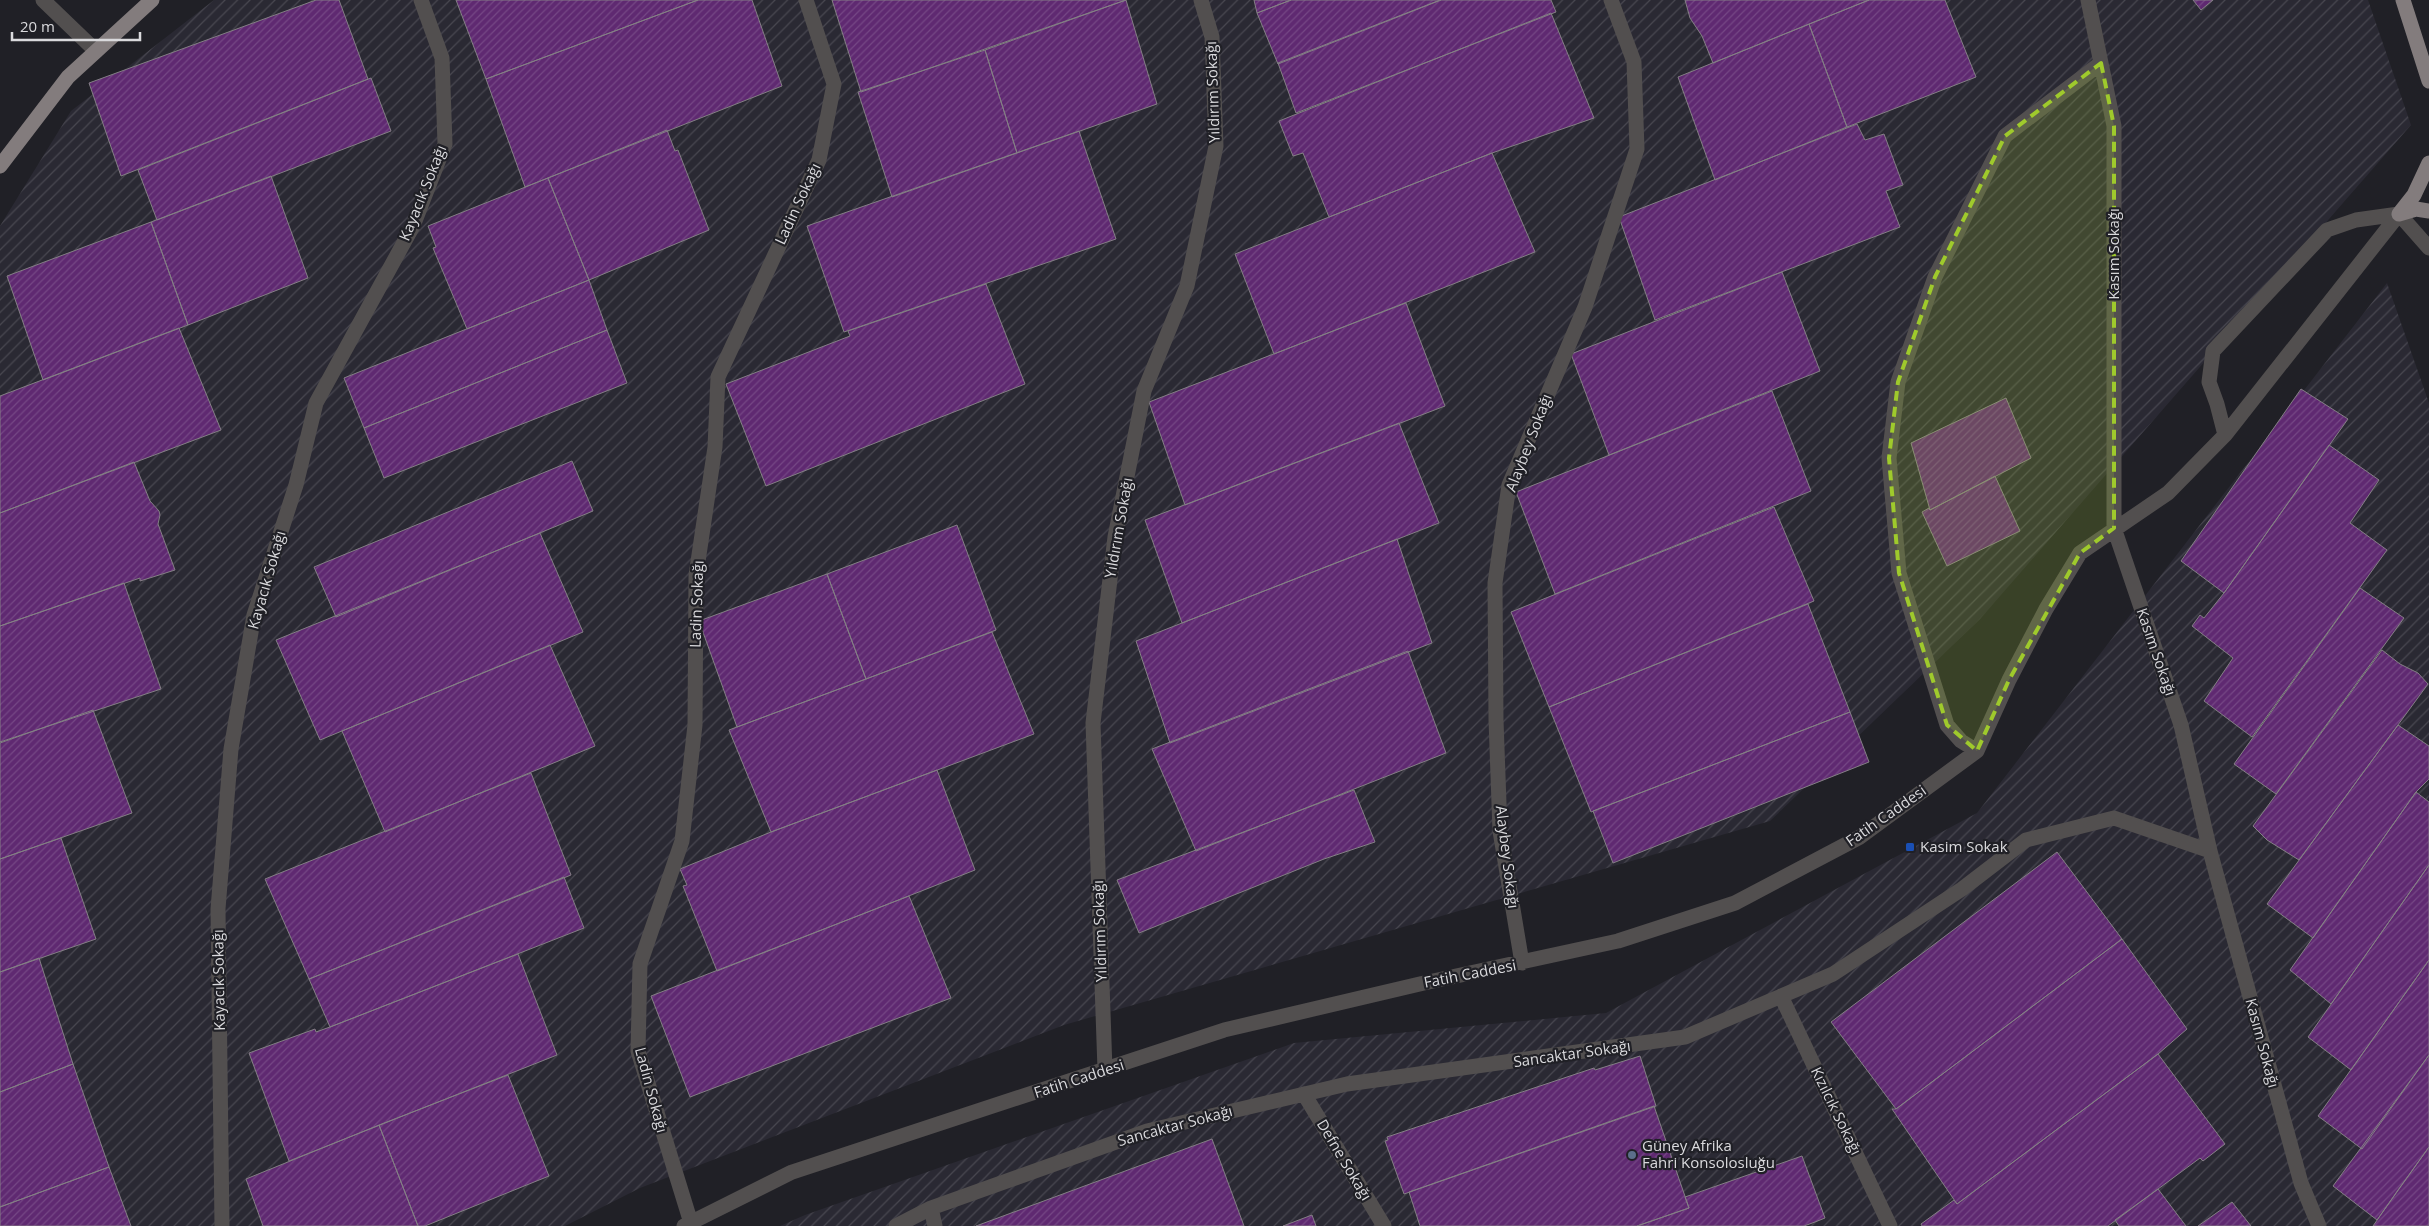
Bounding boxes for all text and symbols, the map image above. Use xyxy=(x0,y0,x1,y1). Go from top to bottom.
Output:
scale bar xyxy=(12,10,140,42)
text: 20 m xyxy=(20,16,55,36)
street label: Yıldırım Sokağı xyxy=(1200,41,1224,143)
street label: Kayacık Sokağı xyxy=(394,142,450,243)
street label: Ladin Sokağı xyxy=(770,160,825,248)
street label: Kasım Sokağı xyxy=(2103,208,2123,300)
street label: Alaybey Sokağı xyxy=(1500,391,1556,495)
street label: Yıldırım Sokağı xyxy=(1099,476,1137,580)
street label: Kayacık Sokağı xyxy=(242,528,290,631)
street label: Ladin Sokağı xyxy=(684,560,708,648)
street label: Kasım Sokağı xyxy=(2133,605,2181,698)
street label: Fatih Caddesi xyxy=(1841,780,1930,850)
street label: Alaybey Sokağı xyxy=(1492,804,1524,909)
place label: Kasim Sokak xyxy=(1920,836,2008,856)
marker: Kasim Sokak xyxy=(1904,841,1916,853)
street label: Yıldırım Sokağı xyxy=(1087,880,1111,982)
street label: Kayacık Sokağı xyxy=(207,929,229,1031)
street label: Fatih Caddesi xyxy=(1422,954,1518,992)
street label: Kasım Sokağı xyxy=(2241,996,2284,1090)
street label: Sancaktar Sokağı xyxy=(1512,1035,1632,1071)
street label: Ladin Sokağı xyxy=(631,1045,673,1135)
street label: Fatih Caddesi xyxy=(1031,1054,1126,1102)
street label: Kızılcık Sokağı xyxy=(1807,1063,1867,1158)
street label: Sancaktar Sokağı xyxy=(1115,1100,1234,1150)
street label: Defne Sokağı xyxy=(1313,1115,1377,1204)
place label: Güney Afrika Fahri Konsolosluğu xyxy=(1642,1135,1775,1172)
marker: Güney Afrika Fahri Konsolosluğu xyxy=(1626,1149,1638,1161)

